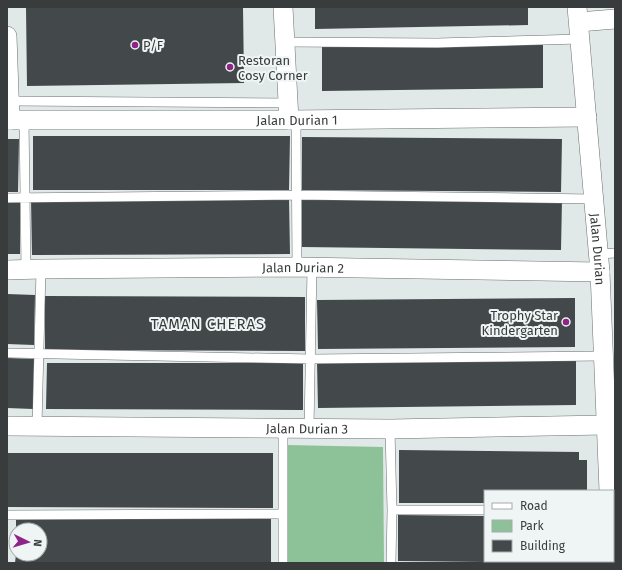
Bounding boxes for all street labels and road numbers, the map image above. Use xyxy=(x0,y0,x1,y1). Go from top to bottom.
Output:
street label: Jalan Durian 1 xyxy=(256,113,338,128)
street label: Jalan Durian xyxy=(587,213,608,285)
street label: Jalan Durian 2 xyxy=(262,260,344,276)
street label: Jalan Durian 3 xyxy=(266,421,348,437)

